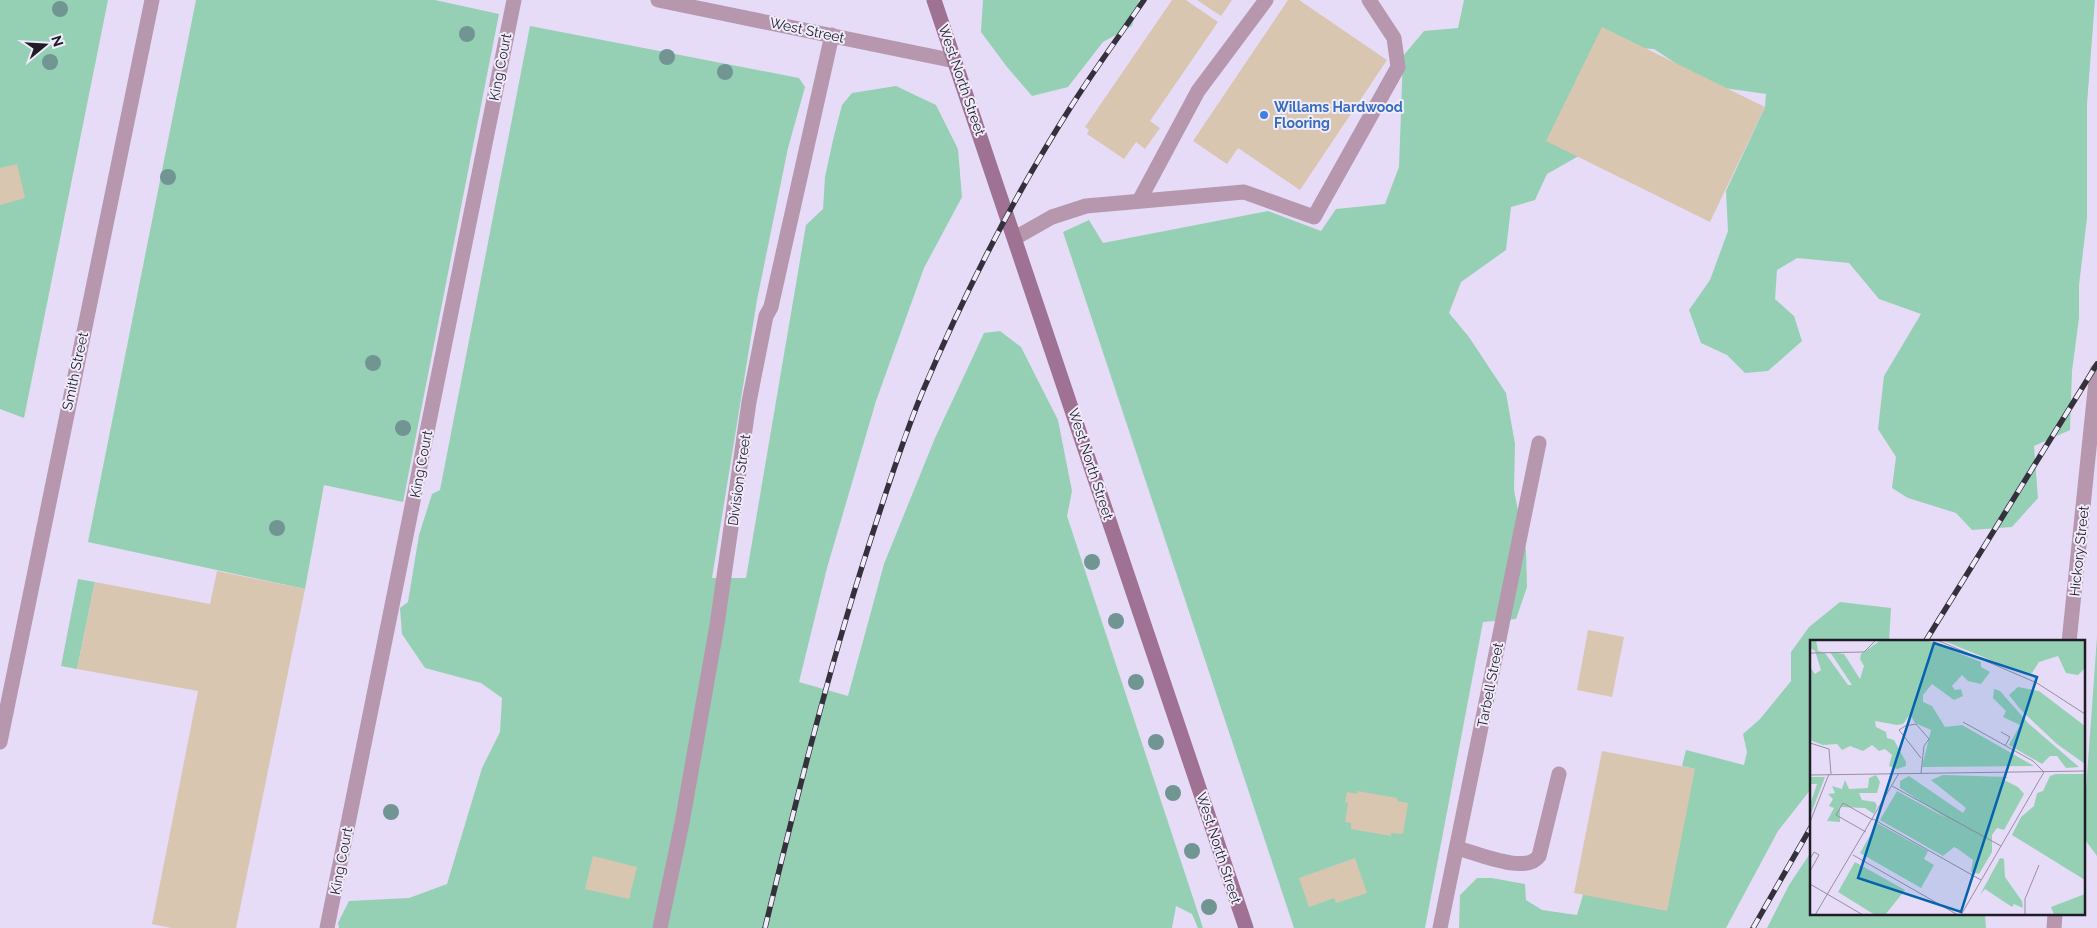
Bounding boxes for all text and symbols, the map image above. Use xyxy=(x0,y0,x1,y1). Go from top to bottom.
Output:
street label: West Street xyxy=(768,14,846,46)
north arrow xyxy=(20,20,70,70)
street label: West North Street xyxy=(936,22,989,138)
street label: King Court xyxy=(486,32,514,102)
text: N xyxy=(48,33,67,49)
place label: Willams Hardwood Flooring xyxy=(1274,99,1403,131)
marker: Willams Hardwood Flooring xyxy=(1258,109,1270,121)
street label: Smith Street xyxy=(59,330,91,412)
street label: West North Street xyxy=(1065,406,1117,522)
street label: King Court xyxy=(407,429,435,499)
street label: Division Street xyxy=(725,433,753,527)
street label: Hickory Street xyxy=(2066,505,2092,597)
inset map xyxy=(1810,640,2084,916)
street label: Tarbell Street xyxy=(1474,641,1506,729)
street label: West North Street xyxy=(1193,790,1245,906)
street label: King Court xyxy=(327,826,355,896)

